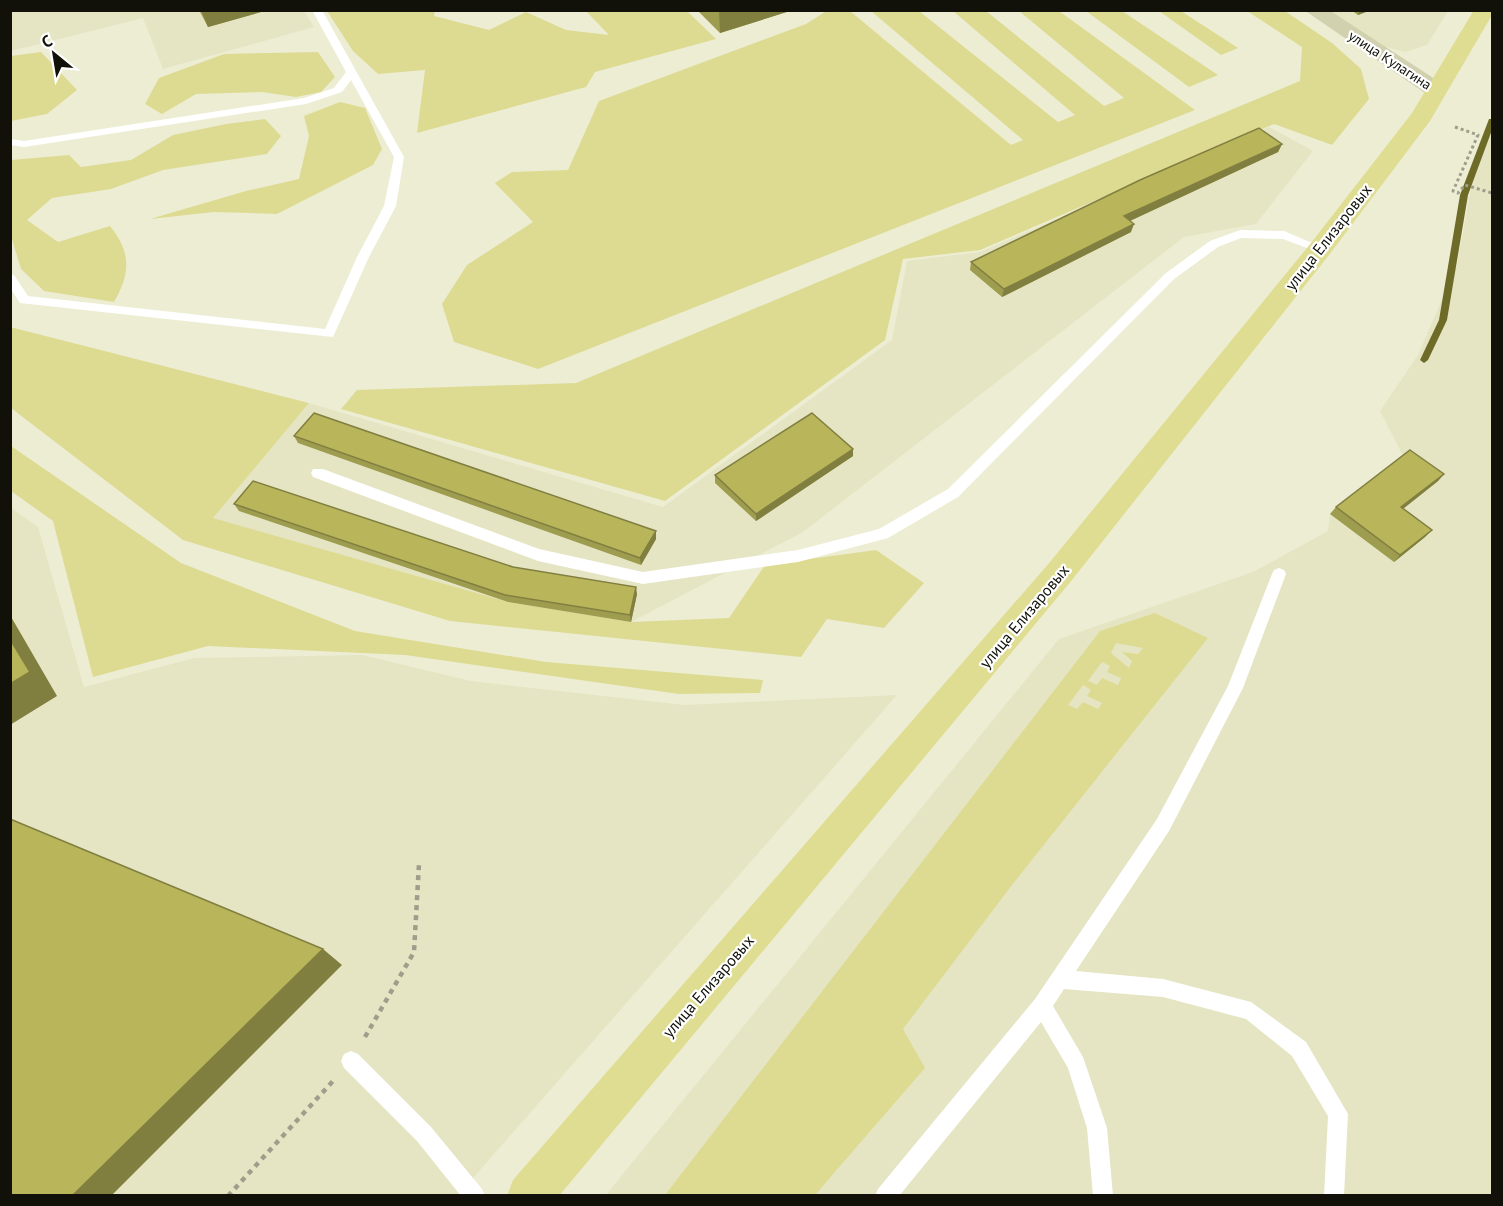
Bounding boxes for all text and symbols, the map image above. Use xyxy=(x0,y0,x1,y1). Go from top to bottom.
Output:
north arrow xyxy=(24,24,84,84)
street label: улица Кулагина xyxy=(1345,26,1435,94)
text: С xyxy=(38,30,55,52)
street label: улица Елизаровых xyxy=(1280,180,1376,294)
street label: улица Елизаровых xyxy=(975,560,1073,672)
street label: улица Елизаровых xyxy=(658,931,758,1041)

